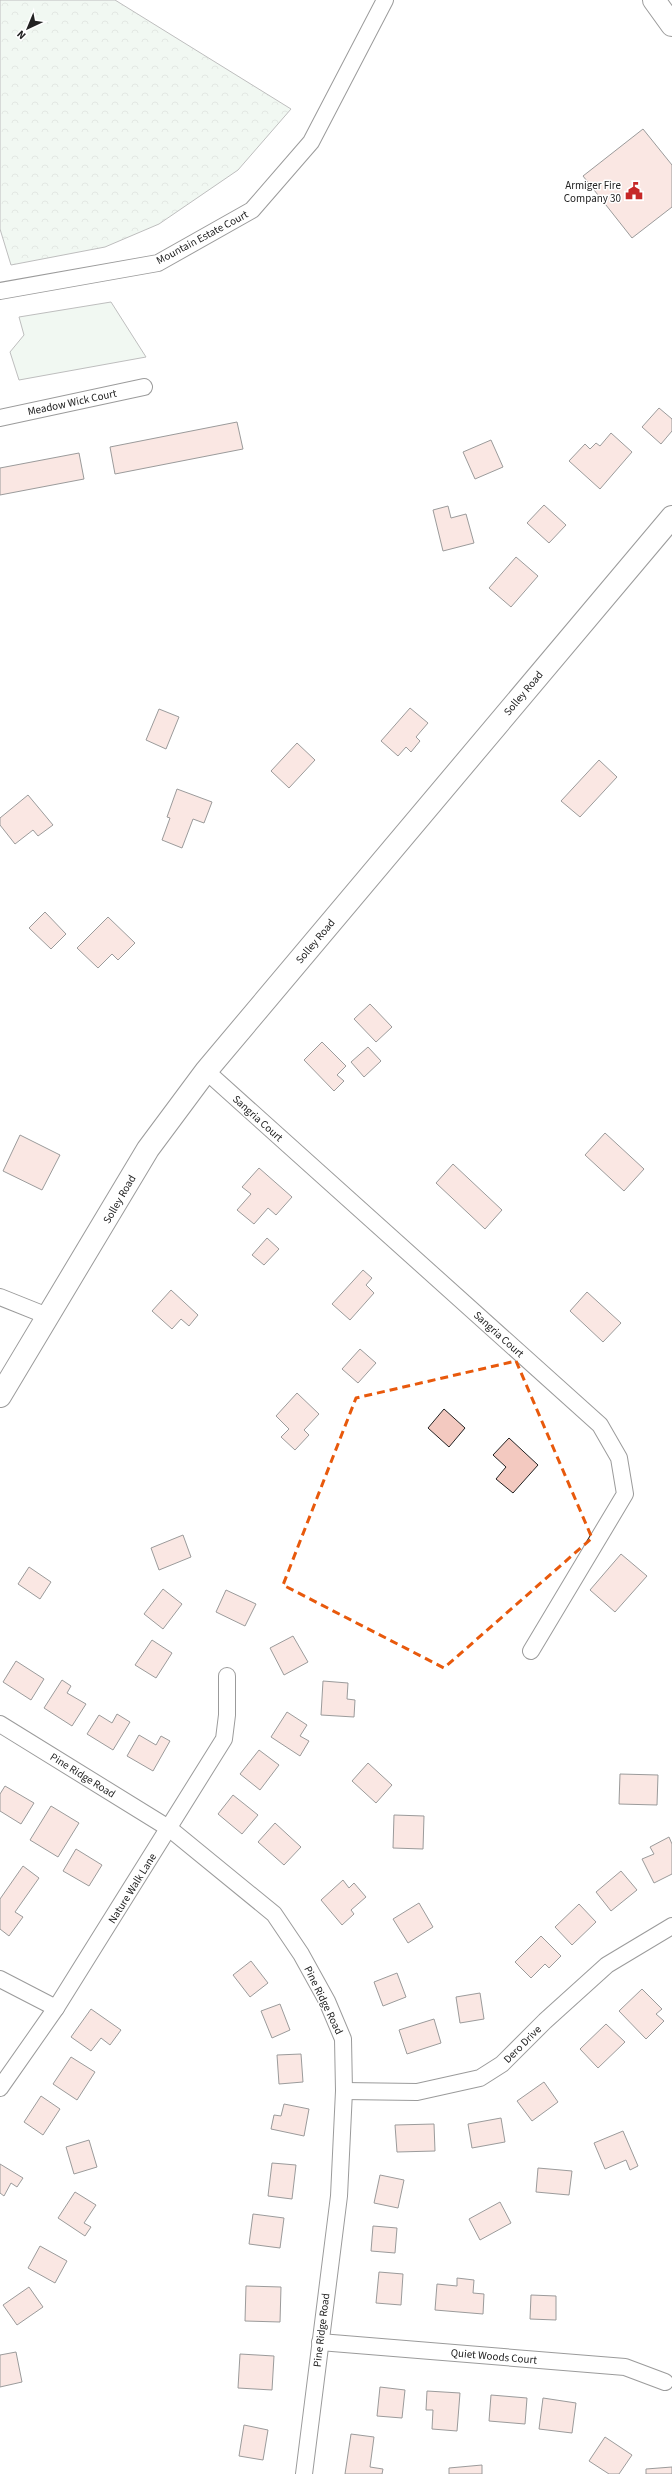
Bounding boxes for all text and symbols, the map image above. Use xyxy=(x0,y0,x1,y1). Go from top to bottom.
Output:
north arrow xyxy=(8,8,48,48)
text: N xyxy=(14,27,29,43)
place label: Armiger Fire Company 30 xyxy=(564,178,622,206)
public building icon: Armiger Fire Company 30 xyxy=(624,181,644,201)
street label: Mountain Estate Court xyxy=(154,207,251,268)
street label: Meadow Wick Court xyxy=(26,386,118,419)
street label: Solley Road xyxy=(500,668,546,719)
street label: Solley Road xyxy=(292,916,338,967)
street label: Sangria Court xyxy=(229,1092,286,1145)
street label: Solley Road xyxy=(99,1172,139,1226)
street label: Sangria Court xyxy=(470,1308,527,1361)
street label: Pine Ridge Road xyxy=(47,1749,118,1801)
street label: Nature Walk Lane xyxy=(105,1850,160,1926)
street label: Pine Ridge Road xyxy=(301,1964,347,2037)
street label: Dero Drive xyxy=(500,2022,545,2067)
street label: Pine Ridge Road xyxy=(310,2292,333,2368)
street label: Quiet Woods Court xyxy=(450,2345,538,2368)

